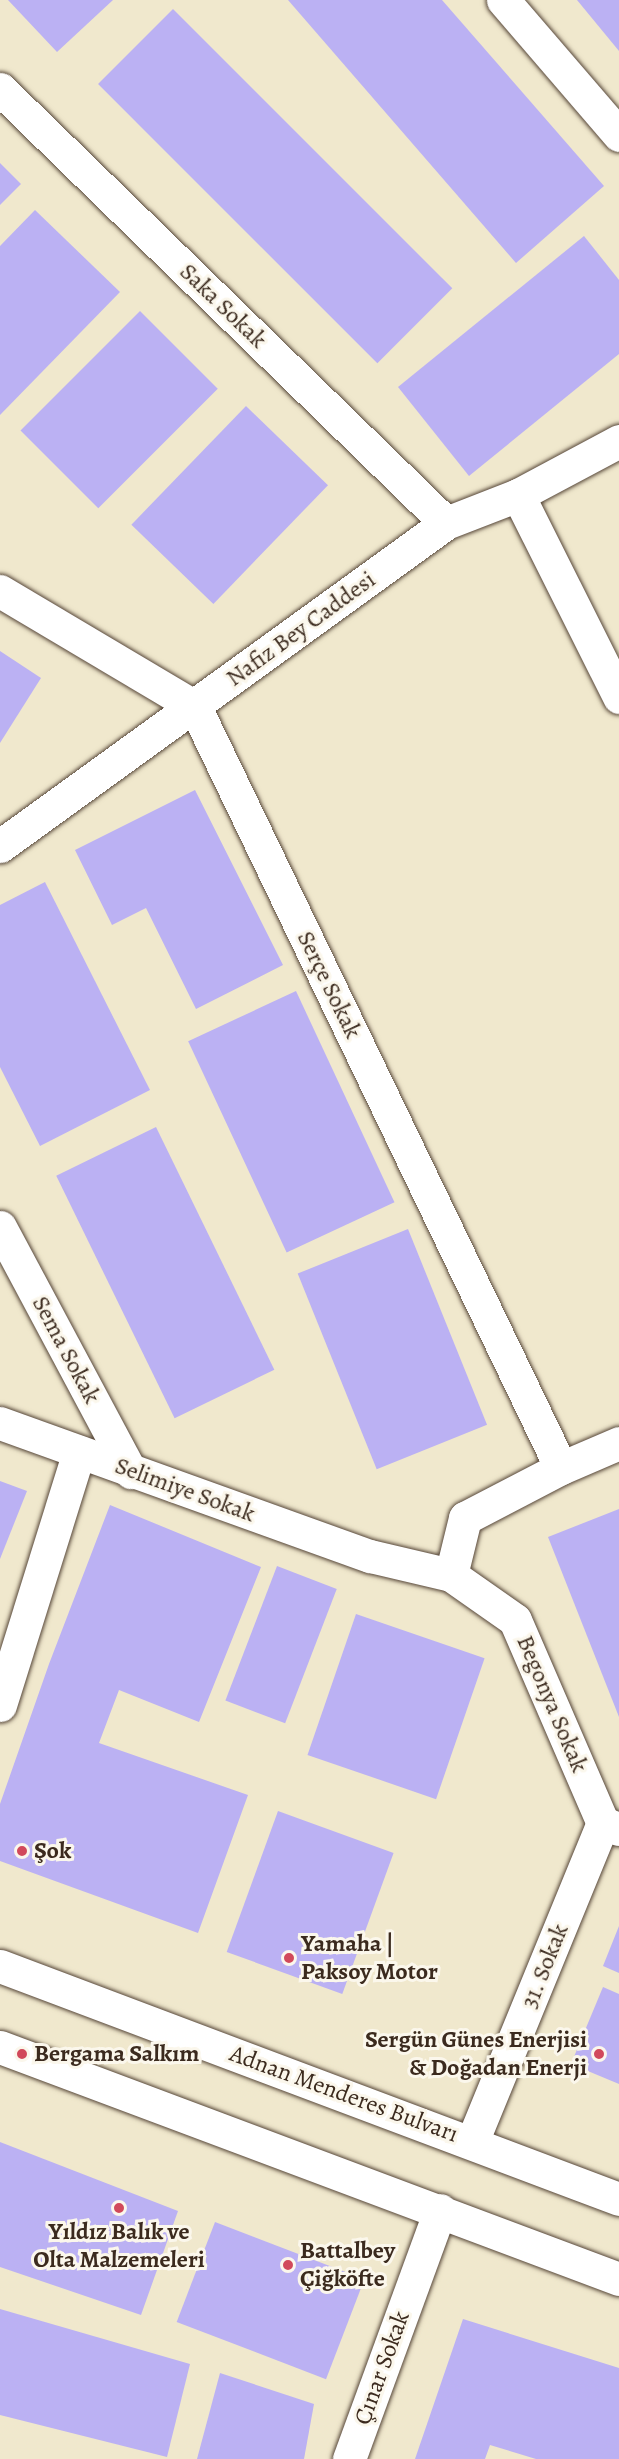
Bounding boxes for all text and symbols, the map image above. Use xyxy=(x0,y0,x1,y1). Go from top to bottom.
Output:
street label: Saka Sokak xyxy=(174,258,272,354)
street label: Nafiz Bey Caddesi xyxy=(221,565,381,693)
street label: Serçe Sokak xyxy=(291,927,367,1043)
street label: Sema Sokak xyxy=(26,1291,106,1409)
street label: Selimiye Sokak xyxy=(111,1451,259,1529)
street label: Begonya Sokak xyxy=(510,1631,594,1777)
place label: Şok xyxy=(34,1837,71,1865)
marker: Şok xyxy=(15,1844,29,1858)
street label: 31. Sokak xyxy=(515,1919,575,2013)
place label: Yamaha | Paksoy Motor xyxy=(301,1930,438,1986)
marker: Yamaha | Paksoy Motor xyxy=(282,1951,296,1965)
place label: Sergün Günes Enerjisi & Doğadan Enerji xyxy=(365,2026,587,2082)
street label: Adnan Menderes Bulvarı xyxy=(226,2039,462,2149)
place label: Bergama Salkım xyxy=(34,2040,199,2068)
marker: Bergama Salkım xyxy=(15,2047,29,2061)
marker: Sergün Günes Enerjisi & Doğadan Enerji xyxy=(592,2047,606,2061)
marker: Yıldız Balık ve Olta Malzemeleri xyxy=(112,2201,126,2215)
place label: Yıldız Balık ve Olta Malzemeleri xyxy=(33,2218,205,2274)
place label: Battalbey Çiğköfte xyxy=(300,2237,395,2293)
marker: Battalbey Çiğköfte xyxy=(281,2258,295,2272)
street label: Çınar Sokak xyxy=(348,2307,416,2429)

